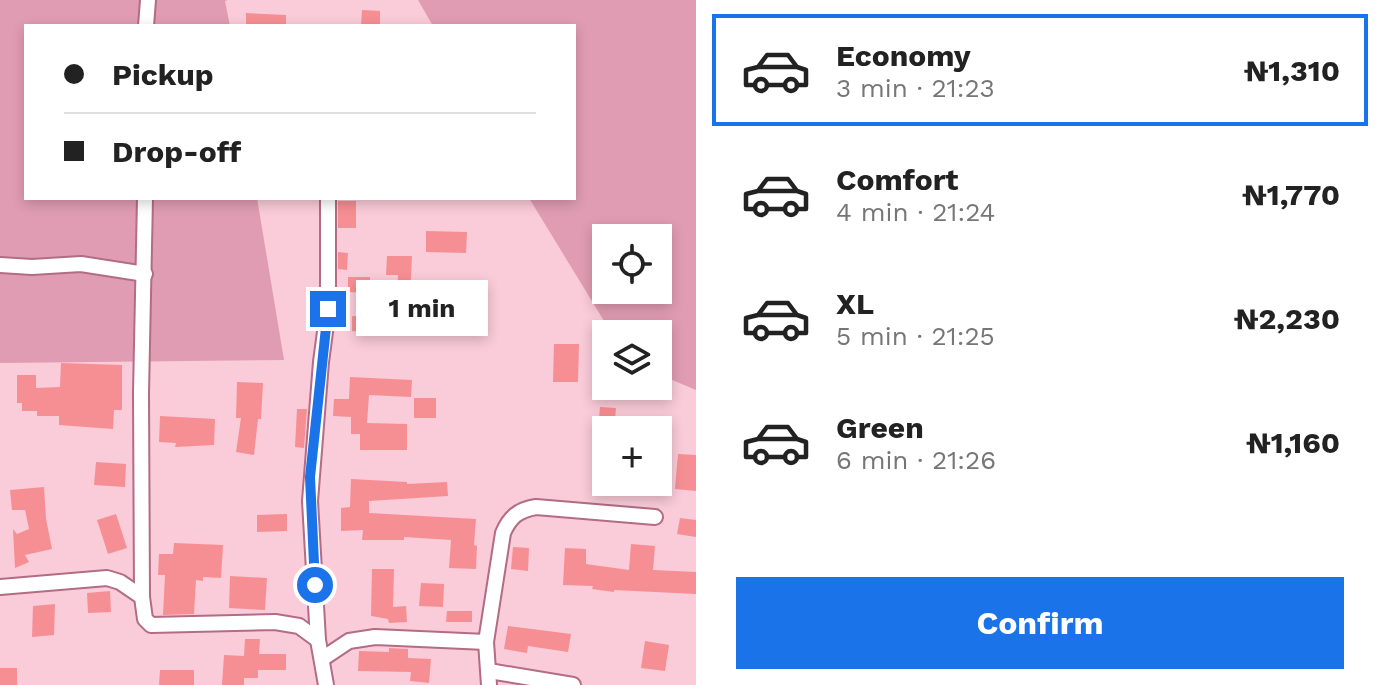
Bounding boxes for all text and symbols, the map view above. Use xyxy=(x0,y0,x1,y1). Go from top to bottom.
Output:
icon: car xyxy=(740,34,812,106)
text: Economy xyxy=(836,38,971,73)
text: ₦1,310 xyxy=(1244,53,1340,88)
text: Pickup xyxy=(112,57,214,92)
text: 3 min · 21:23 xyxy=(836,73,995,103)
text: Drop-off xyxy=(112,134,241,169)
icon: car xyxy=(740,158,812,230)
text: Comfort xyxy=(836,162,958,197)
text: ₦1,770 xyxy=(1242,177,1340,212)
text: 4 min · 21:24 xyxy=(836,197,995,227)
map controls xyxy=(592,224,672,496)
button: locate xyxy=(592,224,672,304)
callout: 1 min xyxy=(356,281,488,337)
icon: car xyxy=(740,282,812,354)
text: XL xyxy=(836,286,874,321)
route end xyxy=(310,291,346,327)
text: 1 min xyxy=(389,293,455,323)
text: ₦2,230 xyxy=(1234,301,1340,336)
button: layers xyxy=(592,320,672,400)
text: 5 min · 21:25 xyxy=(836,321,995,351)
icon: car xyxy=(740,406,812,478)
text: Green xyxy=(836,410,924,445)
button: + xyxy=(592,416,672,496)
text: ₦1,160 xyxy=(1246,425,1340,460)
text: 6 min · 21:26 xyxy=(836,445,996,475)
route start xyxy=(297,567,333,603)
button: Confirm xyxy=(736,577,1344,669)

